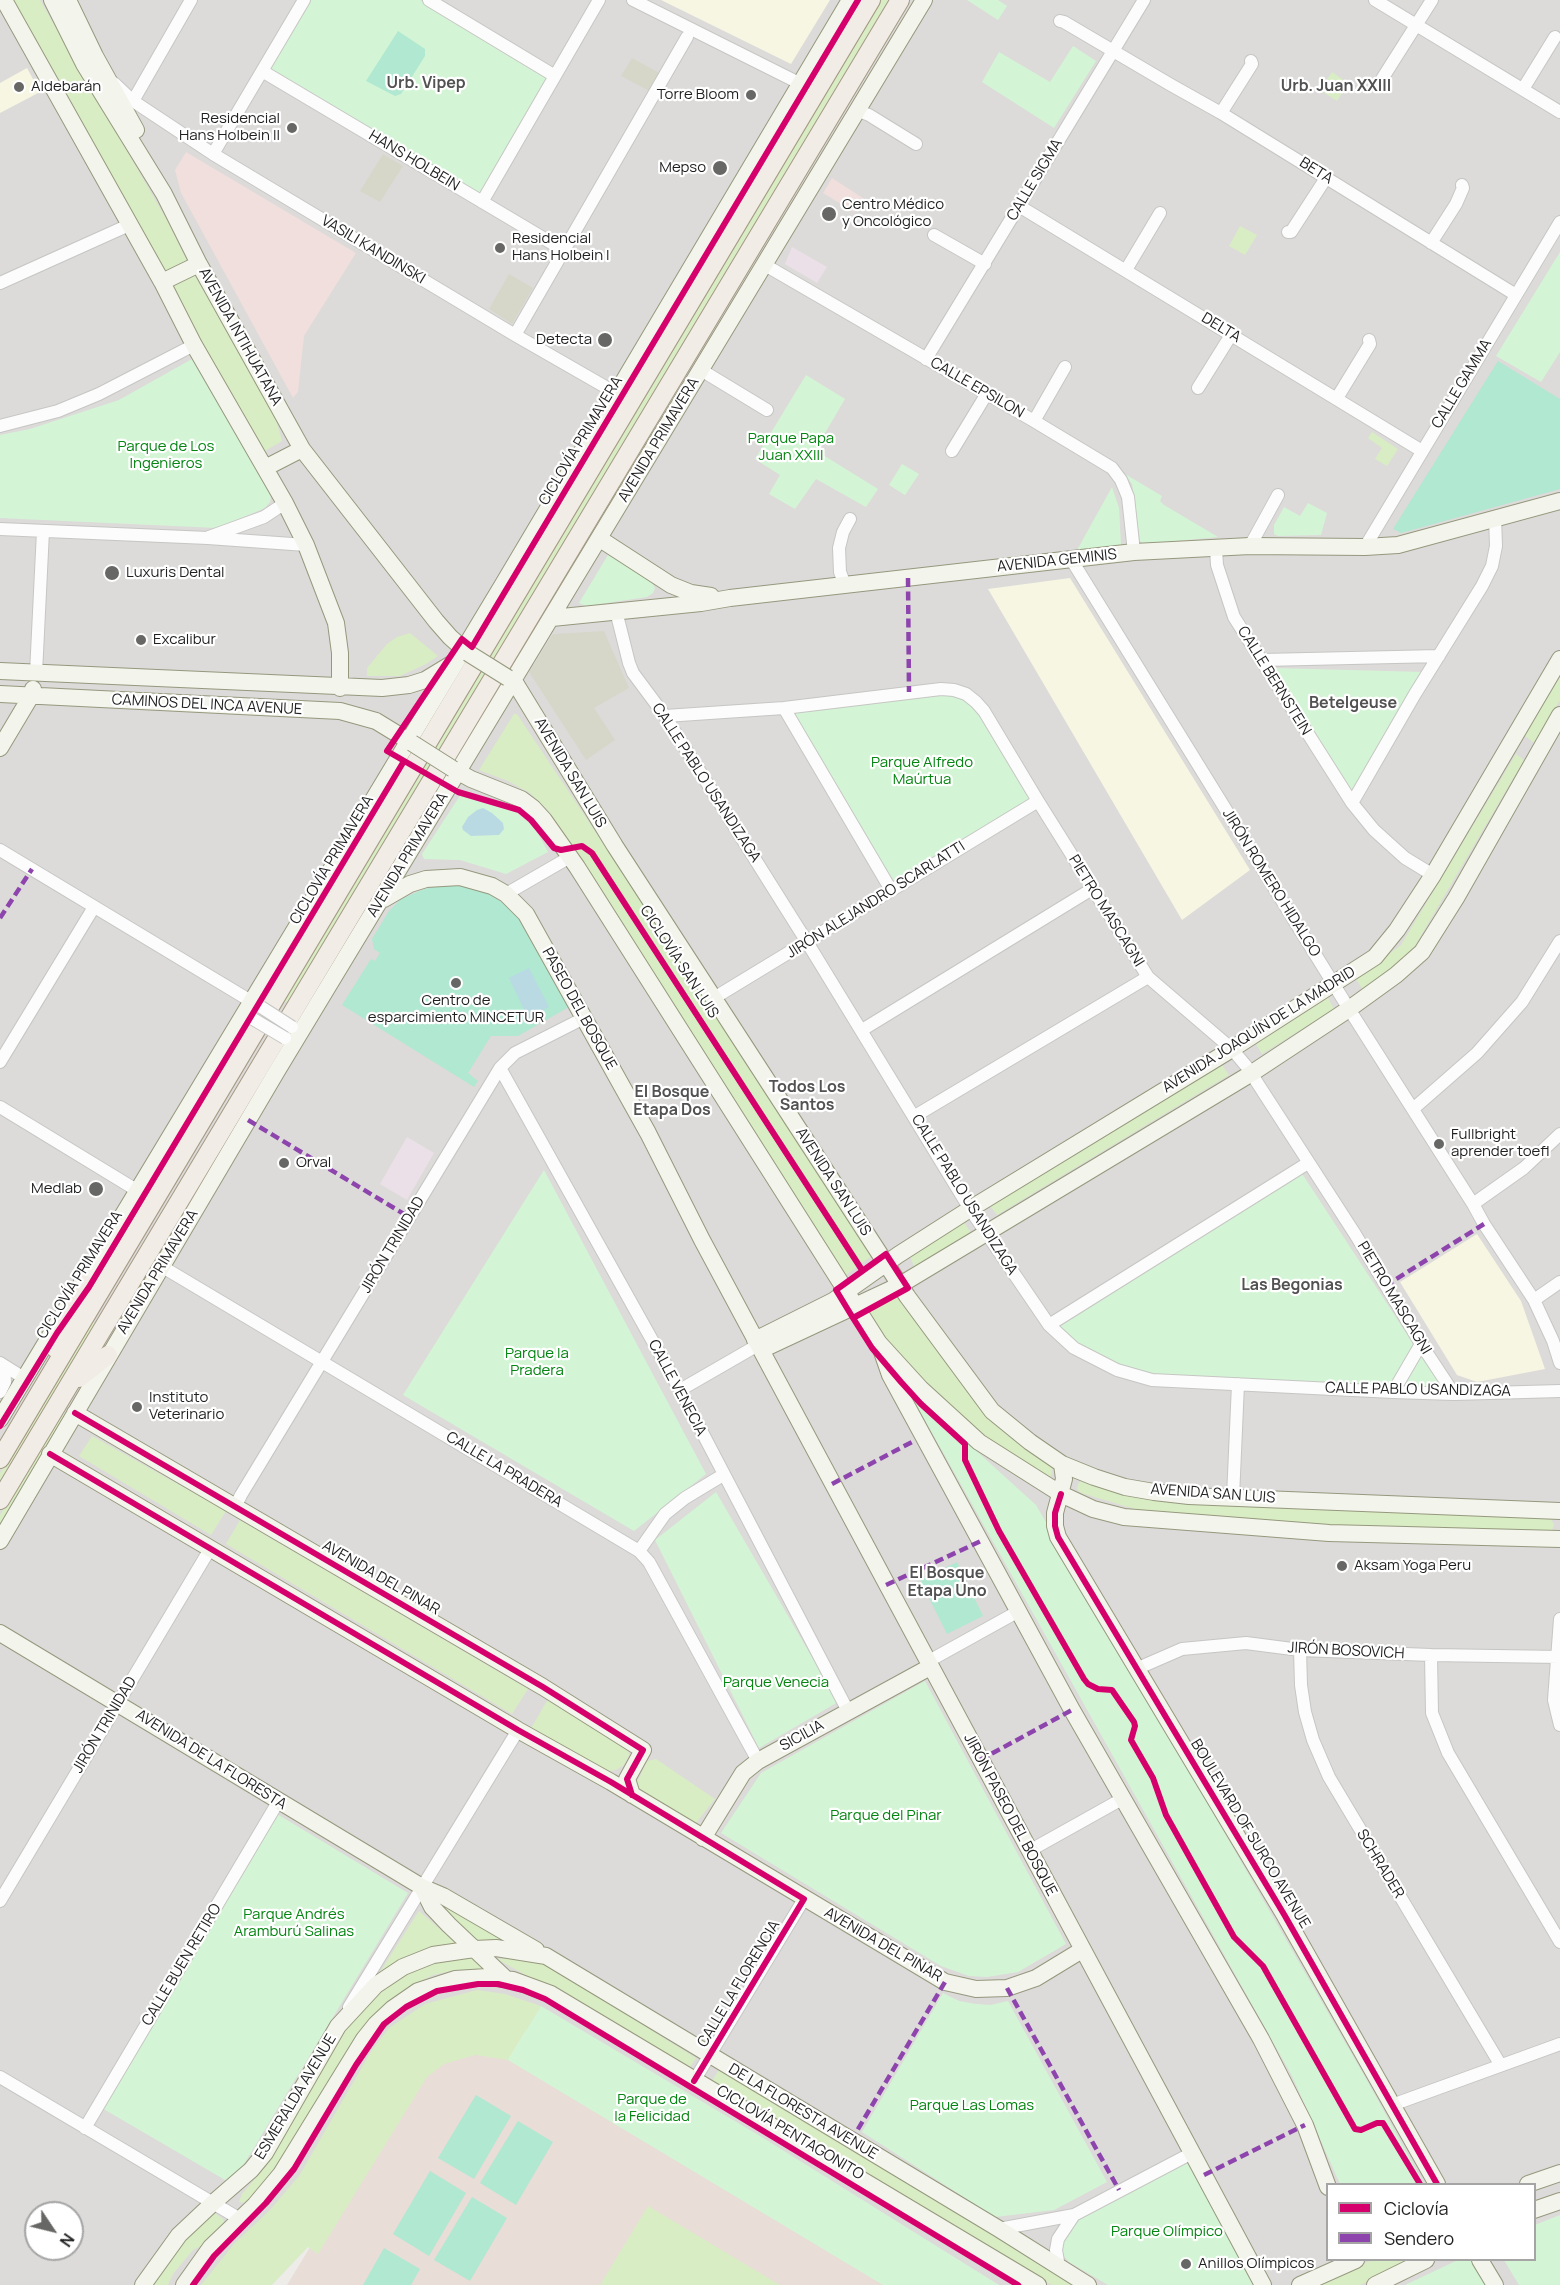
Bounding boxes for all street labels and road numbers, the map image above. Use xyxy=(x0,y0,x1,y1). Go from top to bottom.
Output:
street label: HANS HOLBEIN xyxy=(365,127,463,195)
street label: CALLE SIGMA xyxy=(1004,136,1066,224)
street label: BETA xyxy=(1296,154,1336,188)
street label: VASILI KANDINSKI xyxy=(318,212,428,288)
street label: AVENIDA INTIHUATANA xyxy=(195,265,285,409)
street label: DELTA xyxy=(1198,309,1244,347)
street label: CALLE GAMMA xyxy=(1428,336,1496,432)
street label: CALLE EPSILON xyxy=(927,354,1027,422)
street label: CICLOVÍA PRIMAVERA xyxy=(535,373,627,509)
street label: AVENIDA PRIMAVERA xyxy=(615,375,703,505)
street label: AVENIDA GEMINIS xyxy=(996,546,1118,576)
street label: CALLE BERNSTEIN xyxy=(1233,623,1315,739)
street label: CAMINOS DEL INCA AVENUE xyxy=(111,691,303,719)
street label: CALLE PABLO USANDIZAGA xyxy=(648,700,764,866)
street label: AVENIDA SAN LUIS xyxy=(530,715,610,831)
street label: AVENIDA PRIMAVERA xyxy=(364,790,452,920)
street label: CICLOVÍA PRIMAVERA xyxy=(286,792,378,928)
street label: JIRÓN ROMERO HIDALGO xyxy=(1218,806,1324,960)
street label: JIRÓN ALEJANDRO SCARLATTI xyxy=(784,838,968,962)
street label: PIETRO MASCAGNI xyxy=(1064,852,1148,970)
street label: CICLOVÍA SAN LUIS xyxy=(636,902,722,1022)
street label: PASEO DEL BOSQUE xyxy=(538,945,620,1073)
street label: AVENIDA JOAQUÍN DE LA MADRID xyxy=(1159,963,1359,1097)
street label: CALLE PABLO USANDIZAGA xyxy=(907,1111,1021,1279)
street label: AVENIDA SAN LUIS xyxy=(791,1125,875,1239)
street label: JIRÓN TRINIDAD xyxy=(357,1194,429,1296)
street label: AVENIDA PRIMAVERA xyxy=(114,1207,202,1337)
street label: CICLOVÍA PRIMAVERA xyxy=(33,1208,127,1342)
street label: PIETRO MASCAGNI xyxy=(1353,1238,1435,1358)
street label: CALLE VENECIA xyxy=(644,1337,710,1439)
street label: CALLE PABLO USANDIZAGA xyxy=(1325,1379,1511,1401)
street label: CALLE LA PRADERA xyxy=(443,1428,565,1512)
street label: AVENIDA SAN LUIS xyxy=(1150,1481,1276,1507)
street label: AVENIDA DEL PINAR xyxy=(319,1537,443,1619)
street label: JIRÓN BOSOVICH xyxy=(1287,1639,1405,1663)
street label: JIRÓN TRINIDAD xyxy=(69,1674,141,1776)
street label: AVENIDA DE LA FLORESTA xyxy=(132,1706,290,1814)
street label: SICILIA xyxy=(777,1717,827,1755)
street label: JIRÓN PASEO DEL BOSQUE xyxy=(960,1731,1060,1899)
street label: BOULEVARD OF SURCO AVENUE xyxy=(1186,1736,1314,1932)
street label: SCHRADER xyxy=(1352,1826,1408,1902)
street label: CALLE BUEN RETIRO xyxy=(138,1901,226,2029)
street label: AVENIDA DEL PINAR xyxy=(821,1904,945,1986)
street label: CALLE LA FLORENCIA xyxy=(694,1917,784,2051)
street label: ESMERALDA AVENUE xyxy=(251,2031,341,2163)
street label: DE LA FLORESTA AVENUE xyxy=(725,2060,881,2164)
street label: CICLOVÍA PENTAGONITO xyxy=(713,2082,867,2184)

